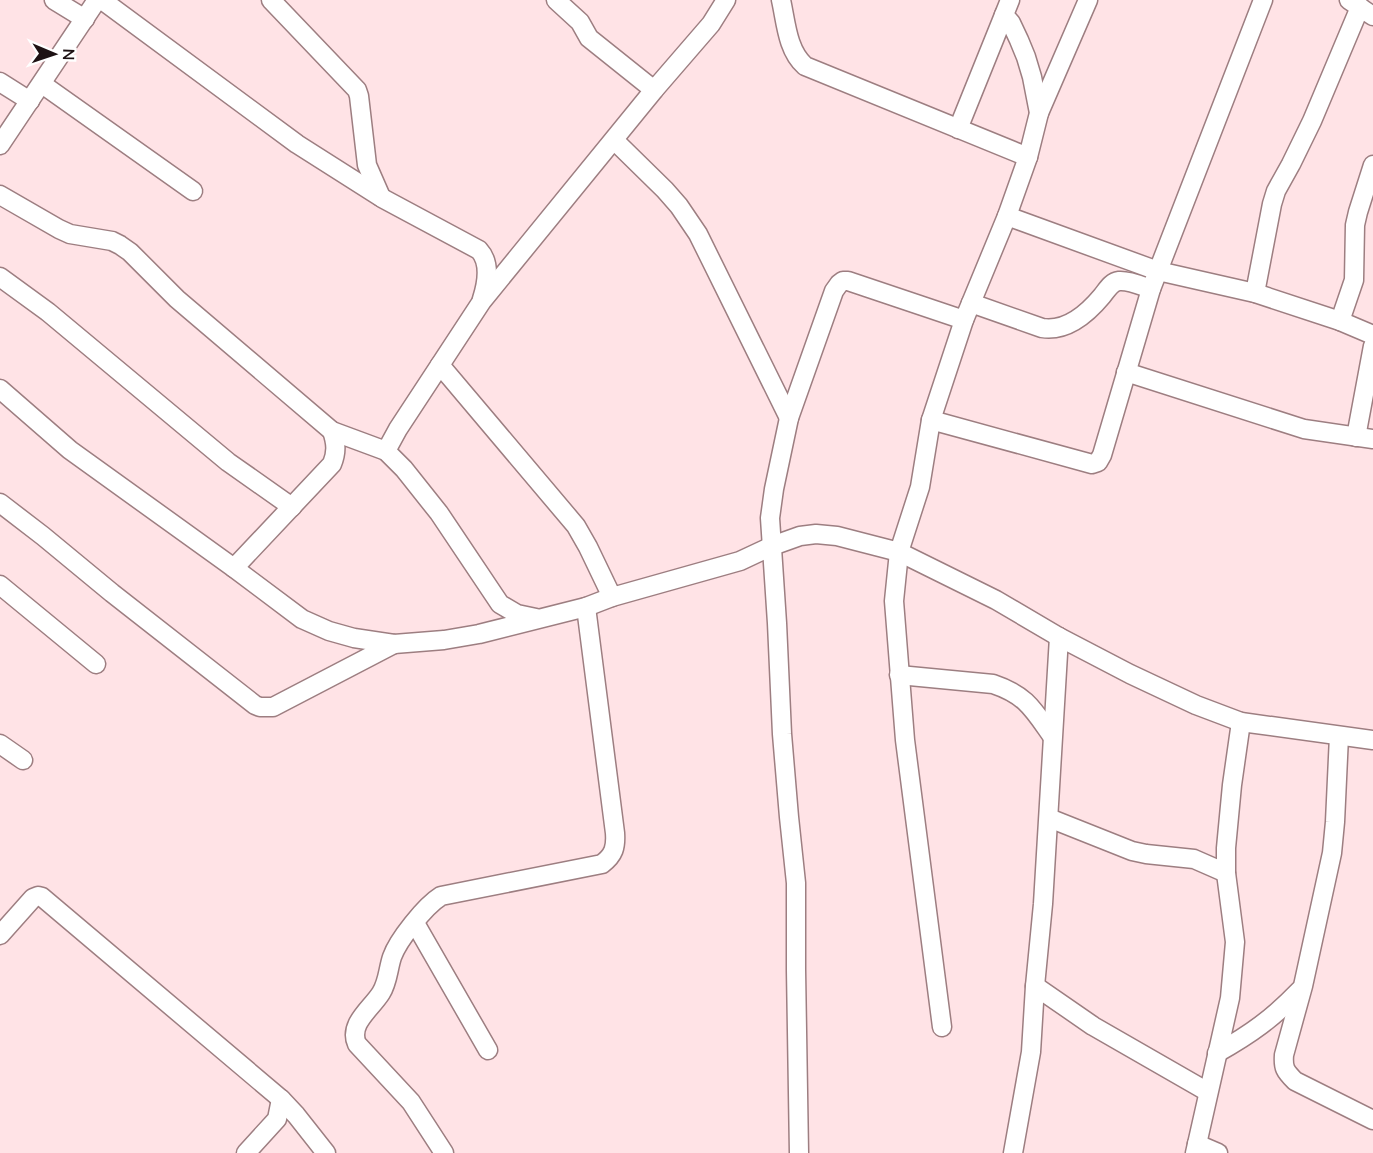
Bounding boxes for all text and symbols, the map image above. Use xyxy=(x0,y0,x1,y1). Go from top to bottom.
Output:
north arrow xyxy=(24,24,84,84)
text: N xyxy=(57,48,79,61)

